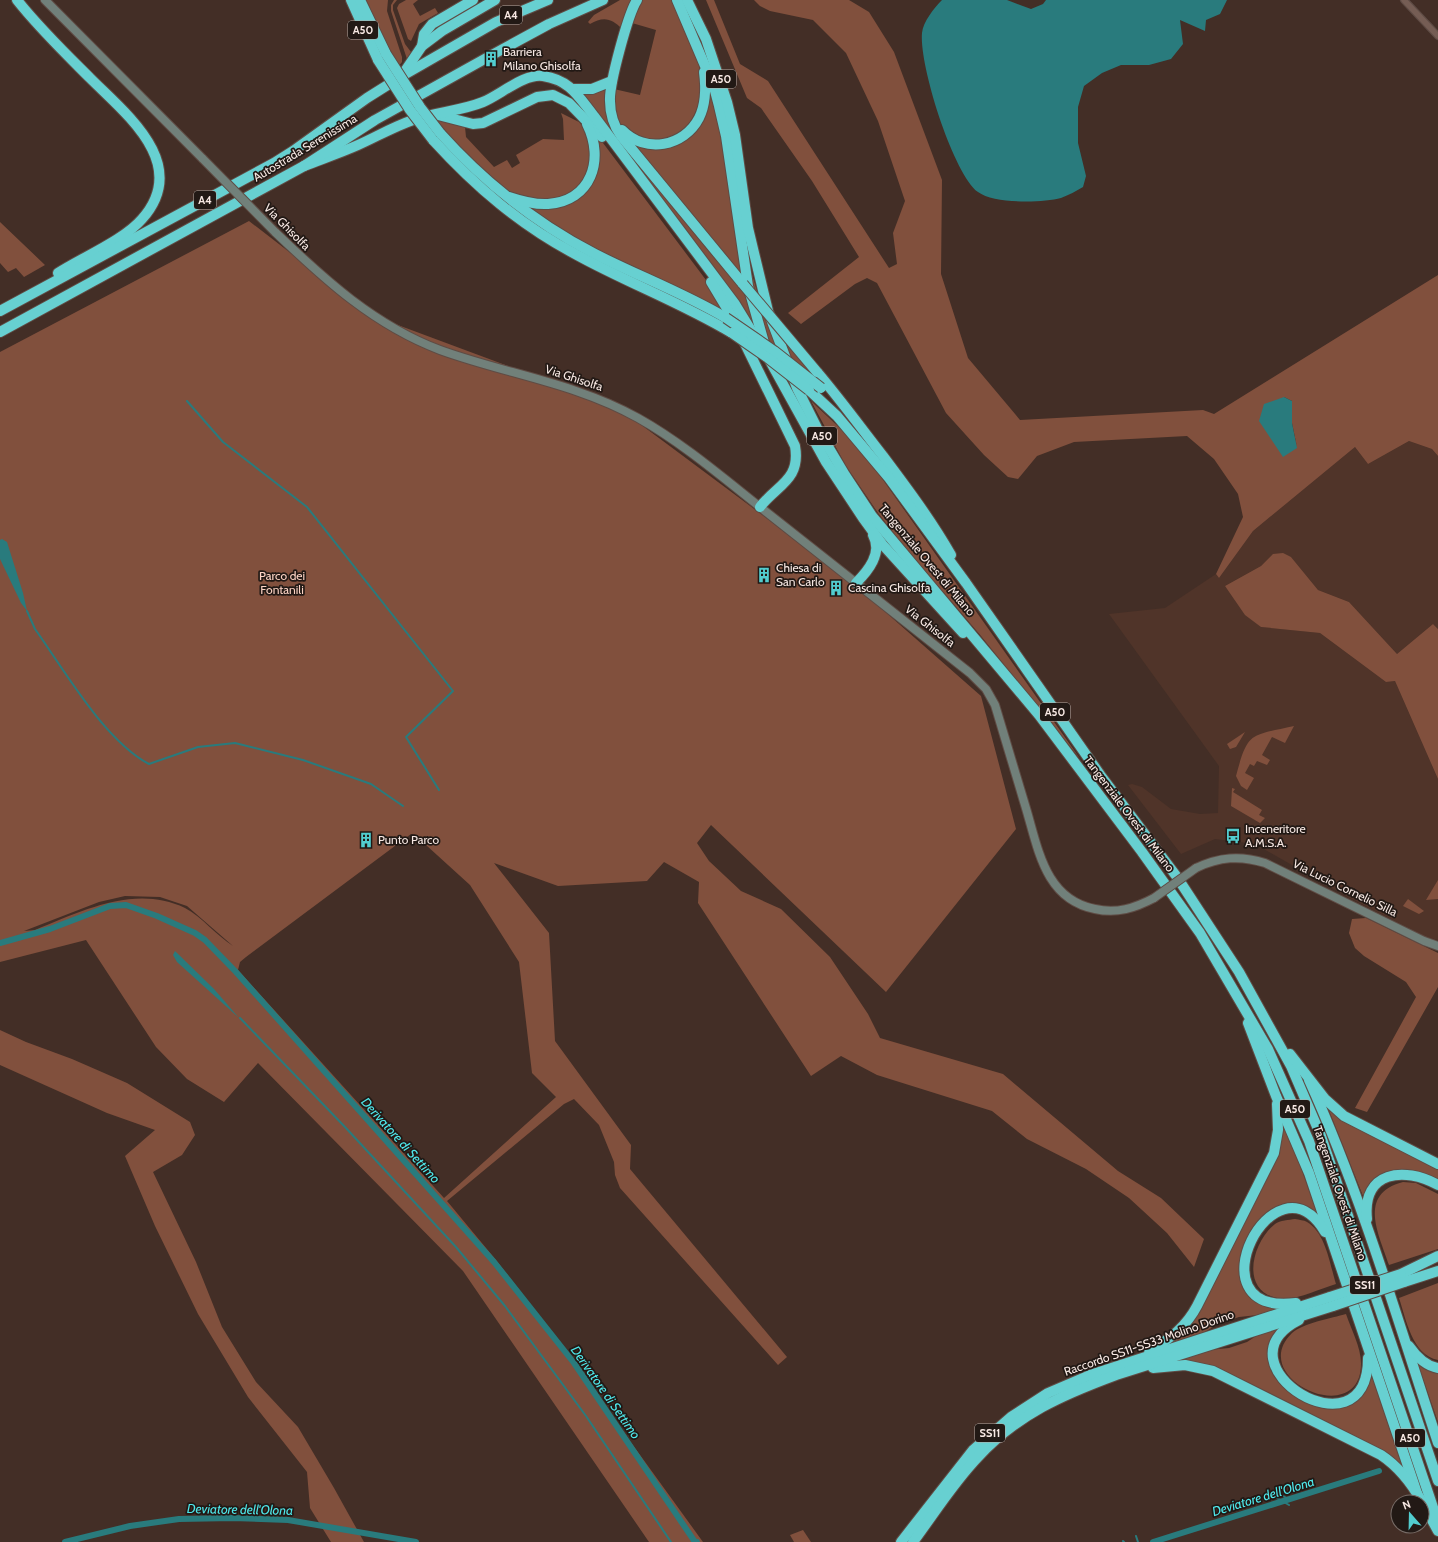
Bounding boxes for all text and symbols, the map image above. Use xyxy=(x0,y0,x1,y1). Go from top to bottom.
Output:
road number: A4 xyxy=(500,6,522,24)
road number: A50 xyxy=(348,21,378,39)
place label: Barriera Milano Ghisolfa xyxy=(503,44,581,73)
building icon: Barriera Milano Ghisolfa xyxy=(482,50,500,68)
road number: A50 xyxy=(706,70,736,88)
street label: Autostrada Serenissima xyxy=(250,110,360,185)
road number: A4 xyxy=(194,191,216,209)
street label: Via Ghisolfa xyxy=(261,200,314,253)
street label: Via Ghisolfa xyxy=(543,361,605,394)
road number: A50 xyxy=(807,427,837,445)
street label: Tangenziale Ovest di Milano xyxy=(876,501,979,619)
place label: Chiesa di San Carlo xyxy=(776,560,825,589)
building icon: Chiesa di San Carlo xyxy=(755,566,773,584)
park label: Parco dei Fontanili xyxy=(259,568,305,597)
building icon: Cascina Ghisolfa xyxy=(827,579,845,597)
place label: Cascina Ghisolfa xyxy=(848,580,931,595)
street label: Via Ghisolfa xyxy=(902,601,959,650)
road number: A50 xyxy=(1040,703,1070,721)
street label: Tangenziale Ovest di Milano xyxy=(1081,753,1178,875)
place label: Inceneritore A.M.S.A. xyxy=(1245,821,1306,850)
bus stop icon: Inceneritore A.M.S.A. xyxy=(1224,827,1242,845)
building icon: Punto Parco xyxy=(357,831,375,849)
place label: Punto Parco xyxy=(378,832,439,847)
street label: Via Lucio Cornelio Silla xyxy=(1291,856,1400,919)
water label: Derivatore di Settimo xyxy=(358,1094,444,1186)
road number: A50 xyxy=(1280,1100,1310,1118)
street label: Tangenziale Ovest di Milano xyxy=(1310,1124,1371,1262)
road number: SS11 xyxy=(1350,1276,1380,1294)
street label: Raccordo SS11-SS33 Molino Dorino xyxy=(1062,1306,1236,1379)
water label: Derivatore di Settimo xyxy=(568,1342,644,1442)
road number: SS11 xyxy=(975,1424,1005,1442)
road number: A50 xyxy=(1395,1429,1425,1447)
water label: Deviatore dell'Olona xyxy=(1210,1473,1316,1519)
north arrow xyxy=(1390,1494,1430,1534)
text: N xyxy=(1401,1497,1413,1513)
water label: Deviatore dell'Olona xyxy=(187,1500,293,1518)

